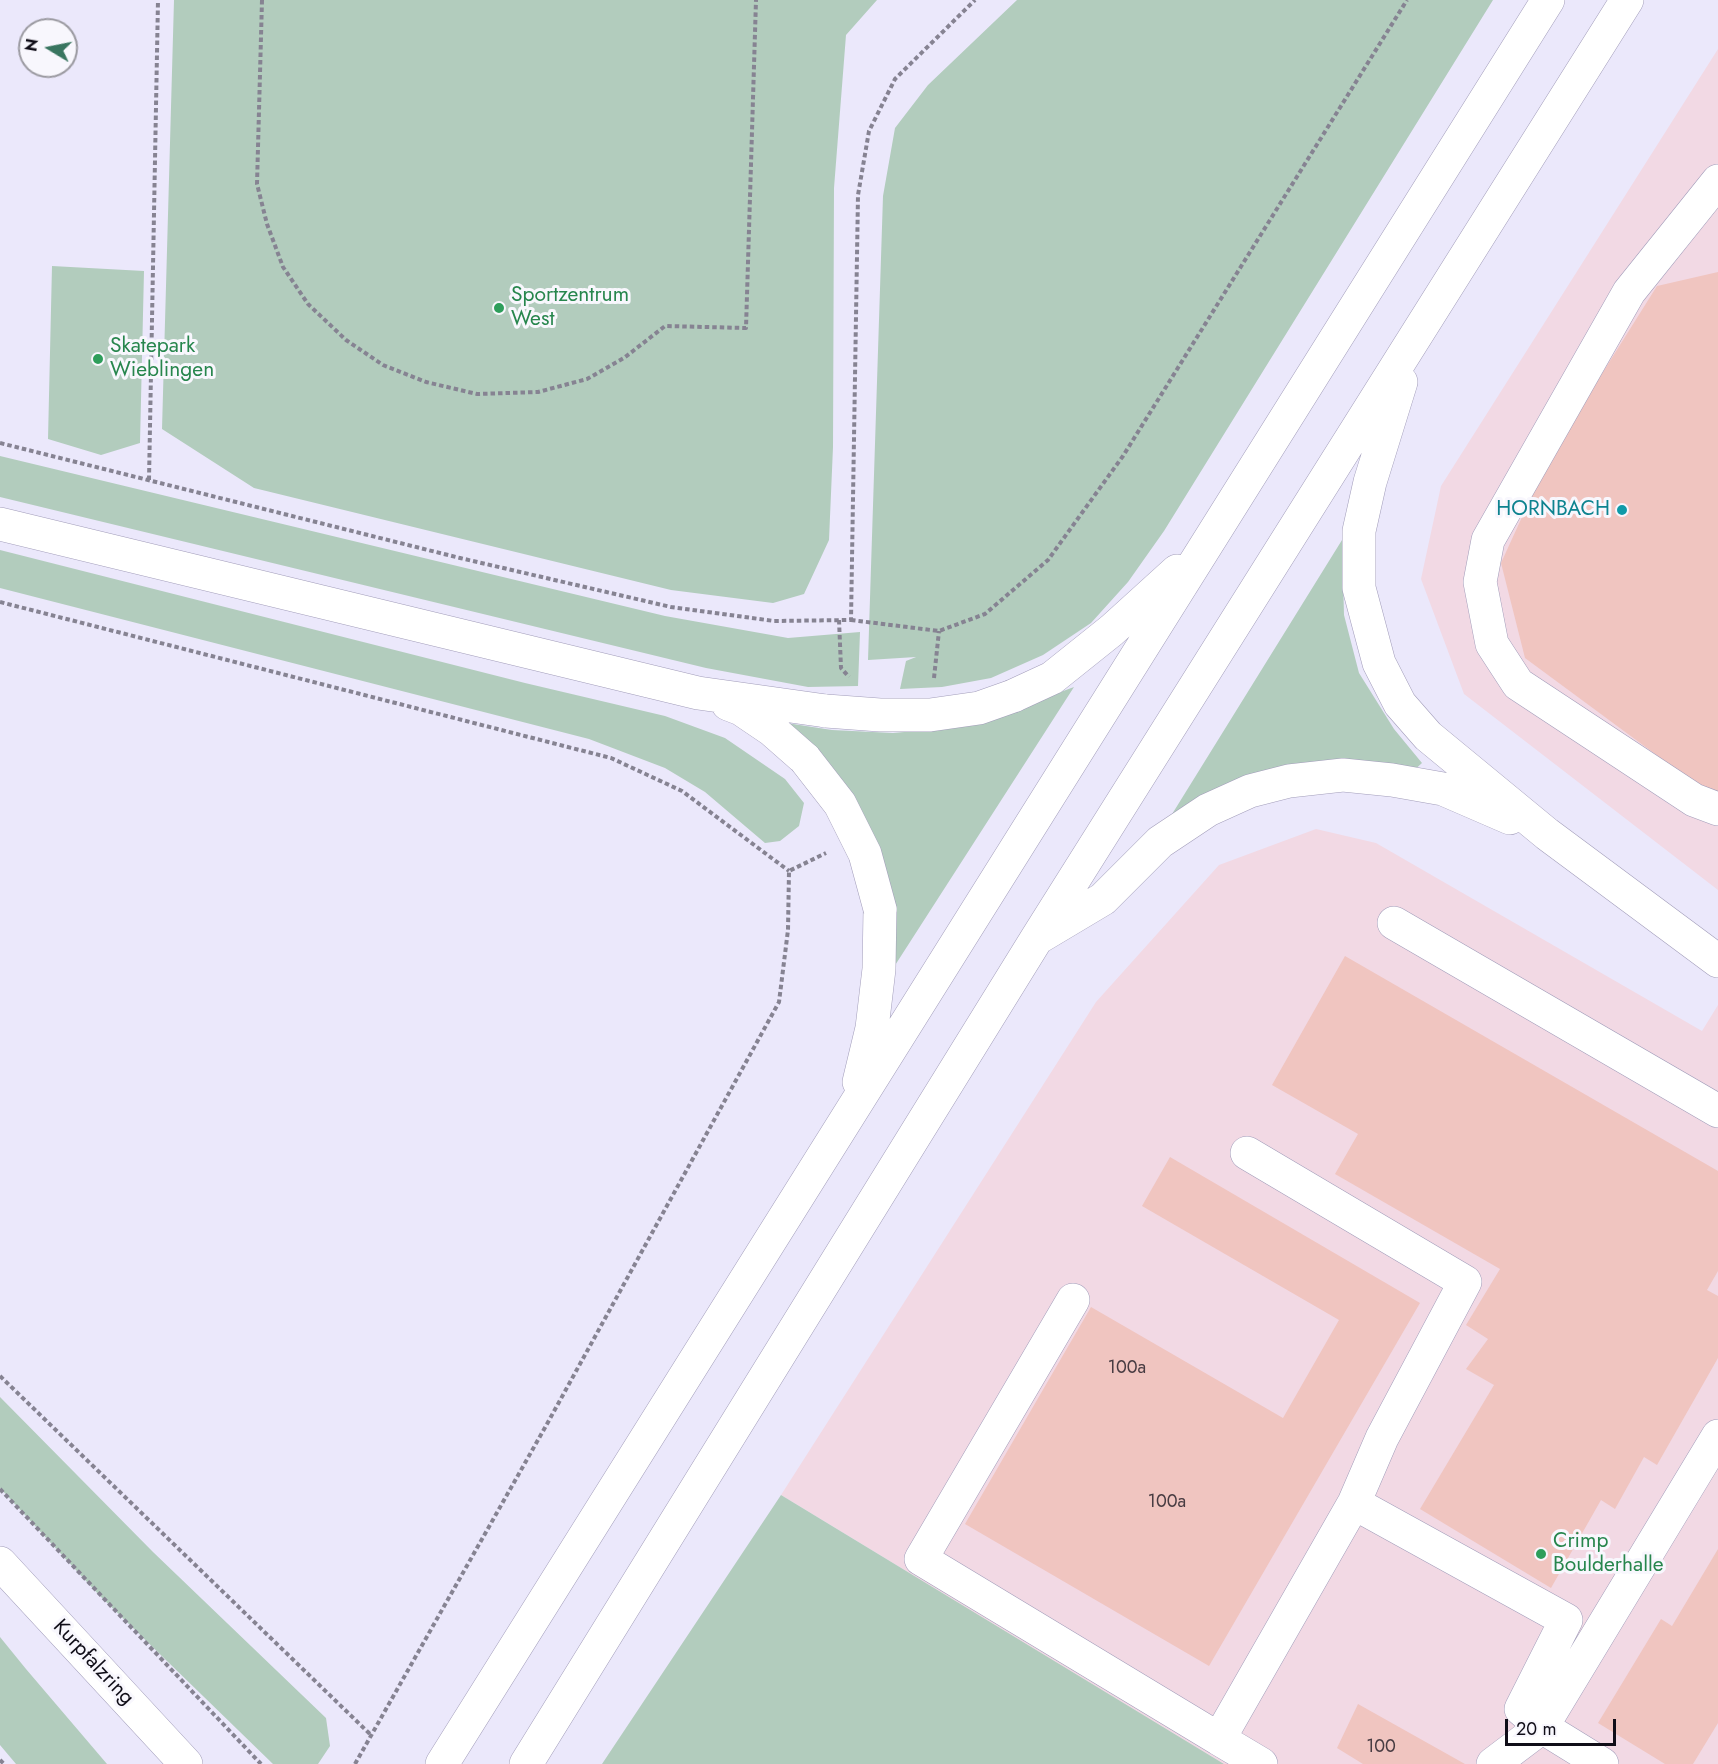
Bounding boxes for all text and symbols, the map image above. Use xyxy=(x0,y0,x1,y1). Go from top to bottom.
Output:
north arrow xyxy=(18,18,78,78)
text: N xyxy=(19,37,44,53)
place label: Sportzentrum West xyxy=(511,283,629,333)
marker: Sportzentrum West xyxy=(492,301,506,315)
place label: Skatepark Wieblingen xyxy=(110,334,214,384)
marker: Skatepark Wieblingen xyxy=(91,352,105,366)
place label: HORNBACH xyxy=(1496,497,1610,523)
marker: HORNBACH xyxy=(1615,503,1629,517)
house number: 100a xyxy=(1108,1358,1146,1380)
house number: 100a xyxy=(1148,1492,1186,1514)
place label: Crimp Boulderhalle xyxy=(1553,1529,1664,1579)
marker: Crimp Boulderhalle xyxy=(1534,1547,1548,1561)
street label: Kurpfalzring xyxy=(47,1615,139,1711)
scale bar xyxy=(1508,1707,1619,1745)
text: 20 m xyxy=(1516,1716,1556,1742)
house number: 100 xyxy=(1366,1737,1396,1759)

